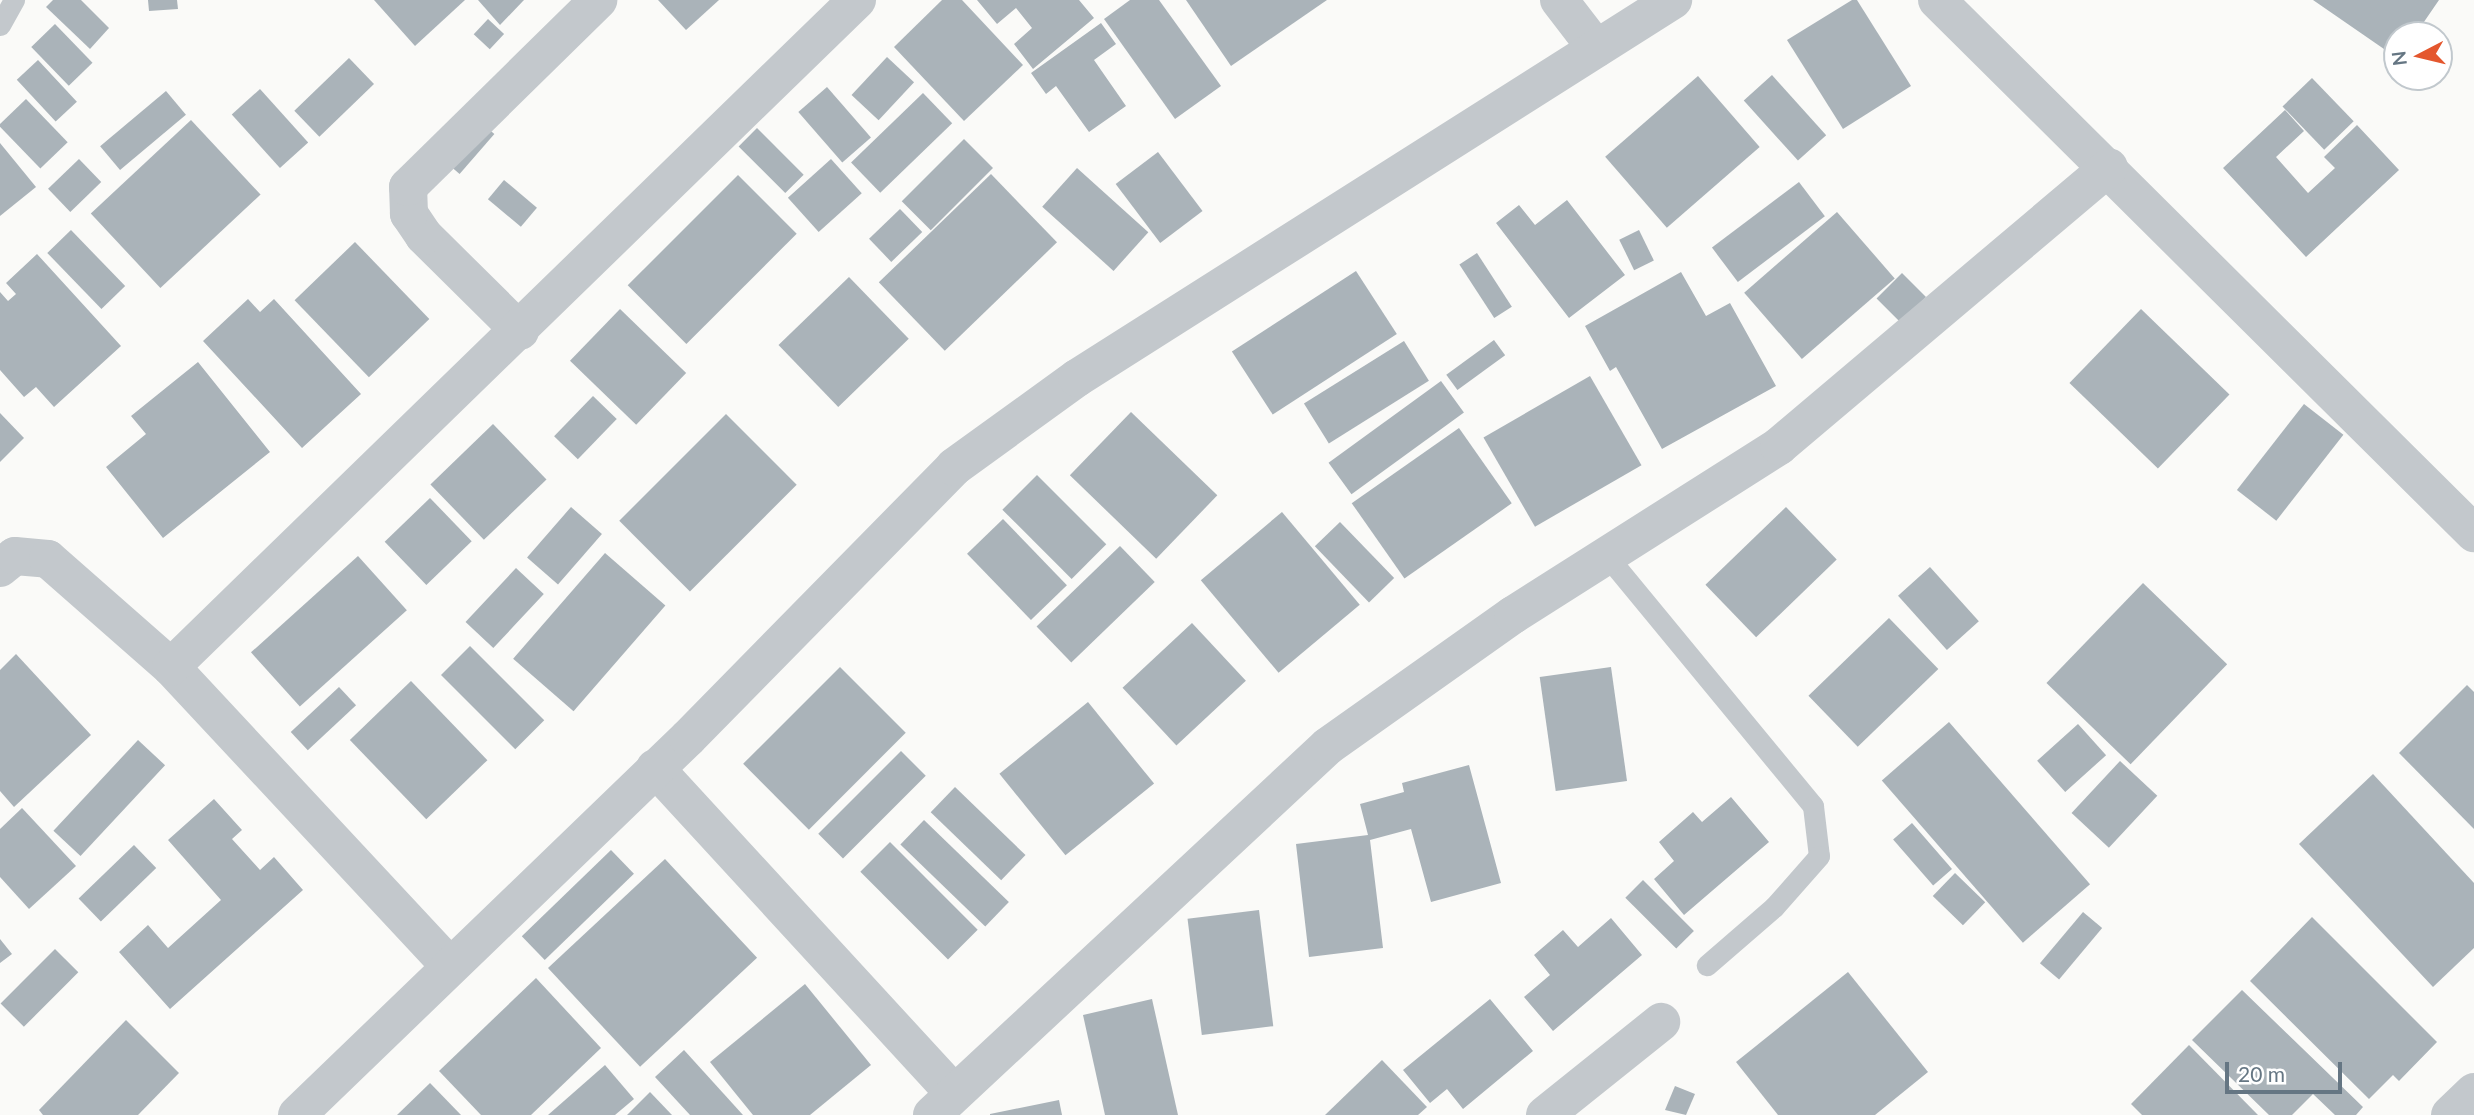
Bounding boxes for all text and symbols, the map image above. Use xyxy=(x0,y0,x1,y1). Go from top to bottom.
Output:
north arrow xyxy=(2383,21,2453,91)
text: N xyxy=(2386,50,2411,67)
scale bar xyxy=(2229,1048,2346,1092)
text: 20 m xyxy=(2238,1061,2285,1086)

